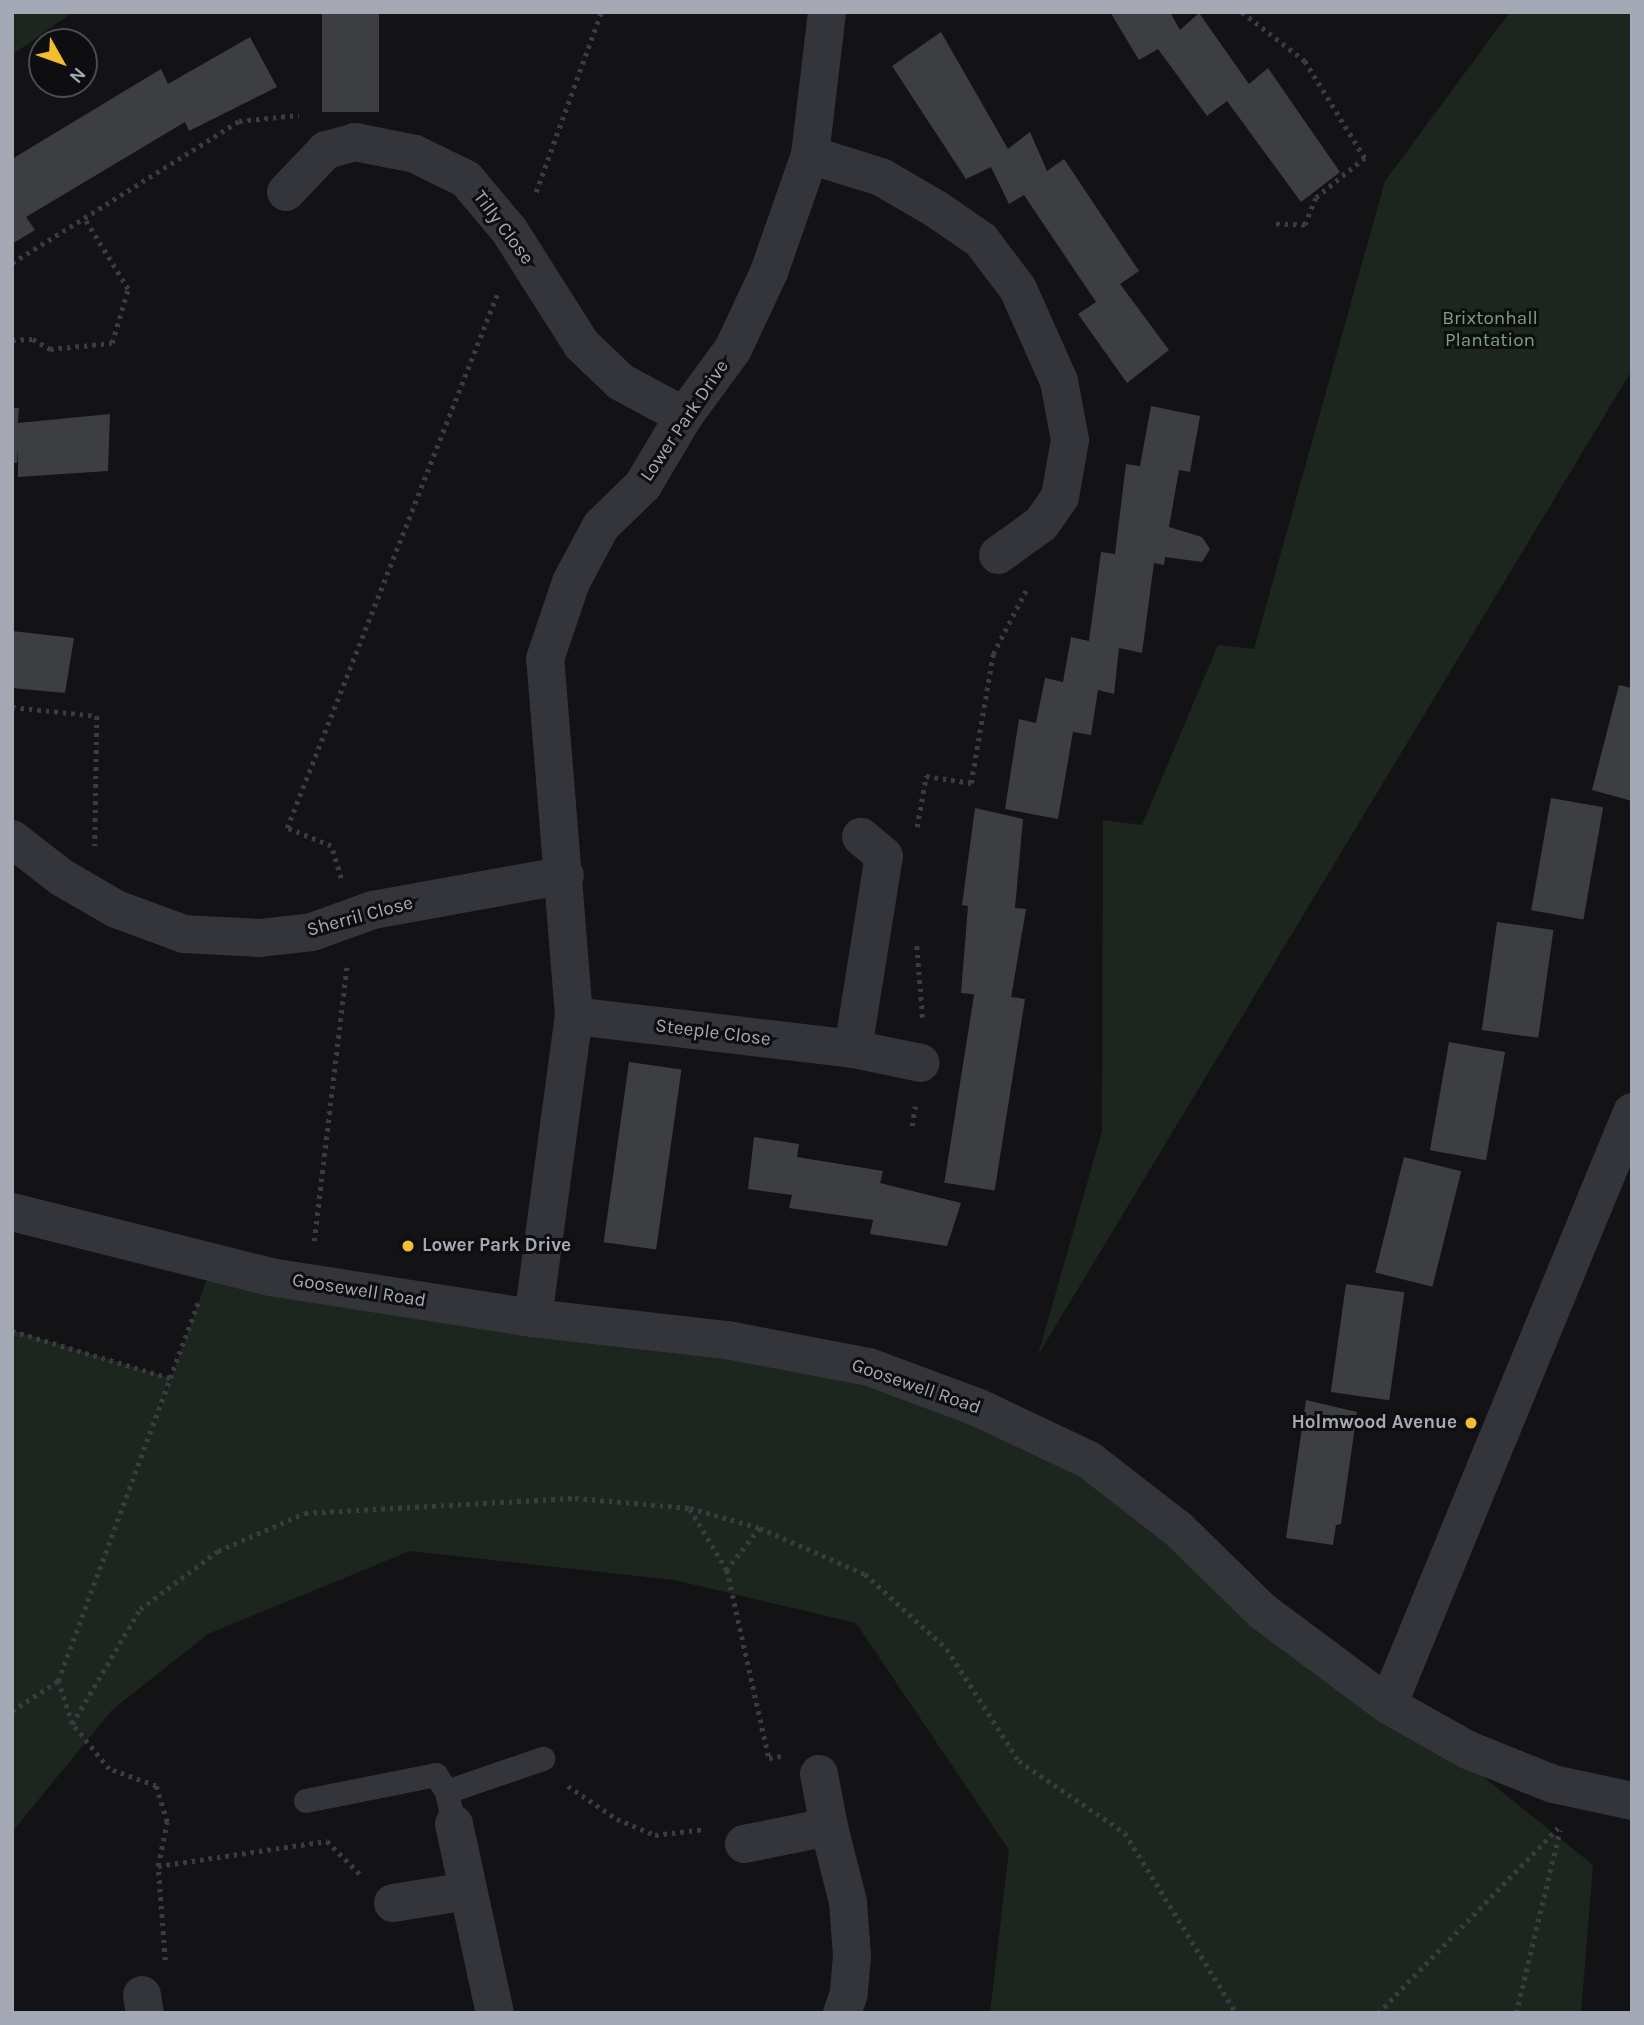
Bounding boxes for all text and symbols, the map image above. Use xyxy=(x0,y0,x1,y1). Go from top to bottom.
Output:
north arrow xyxy=(28,28,98,98)
text: N xyxy=(65,63,90,88)
street label: Tilly Close xyxy=(468,187,538,269)
park label: Brixtonhall Plantation xyxy=(1442,308,1538,352)
street label: Lower Park Drive xyxy=(636,356,734,486)
street label: Sherril Close xyxy=(304,892,416,942)
street label: Steeple Close xyxy=(654,1015,772,1051)
place label: Lower Park Drive xyxy=(422,1235,571,1257)
marker: Lower Park Drive xyxy=(400,1238,416,1254)
street label: Goosewell Road xyxy=(290,1269,428,1313)
street label: Goosewell Road xyxy=(848,1354,984,1420)
place label: Holmwood Avenue xyxy=(1291,1412,1457,1434)
marker: Holmwood Avenue xyxy=(1463,1415,1479,1431)

